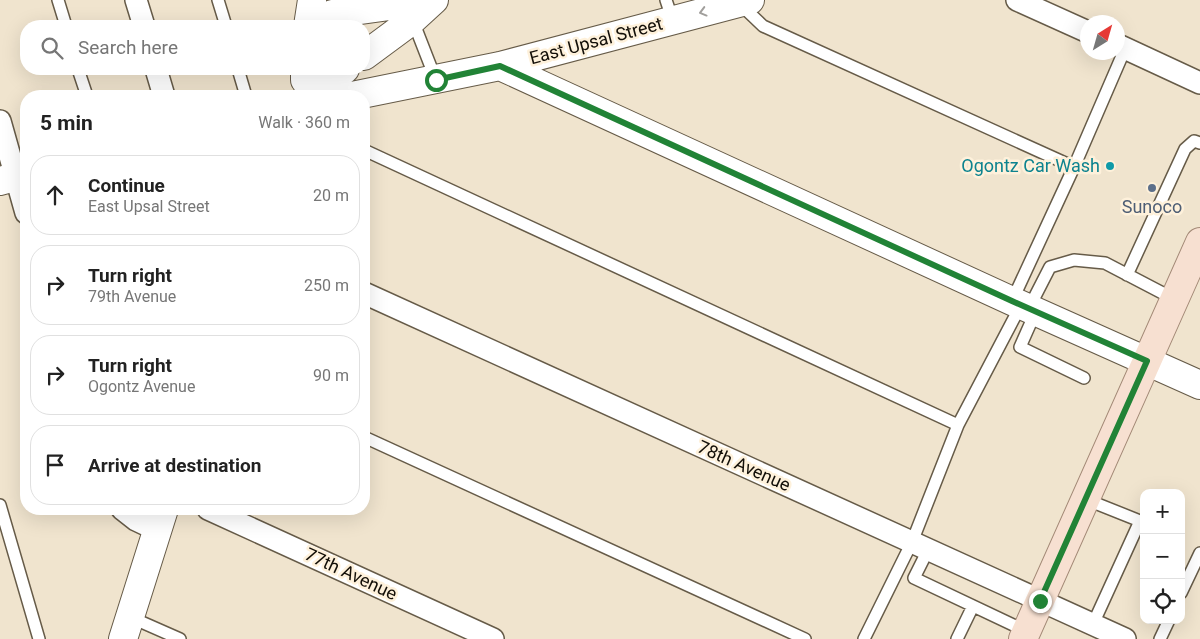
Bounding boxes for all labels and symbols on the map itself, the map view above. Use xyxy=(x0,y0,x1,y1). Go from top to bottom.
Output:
one-way arrow xyxy=(700,7,708,17)
street label: East Upsal Street xyxy=(527,13,665,68)
north arrow xyxy=(1080,15,1125,60)
route start xyxy=(425,69,448,92)
place label: Ogontz Car Wash xyxy=(961,155,1100,176)
marker: Ogontz Car Wash xyxy=(1104,160,1116,172)
marker: Sunoco xyxy=(1146,182,1158,194)
place label: Sunoco xyxy=(1122,196,1182,217)
street label: 78th Avenue xyxy=(695,436,794,495)
street label: 77th Avenue xyxy=(302,543,401,604)
route end xyxy=(1029,590,1052,613)

